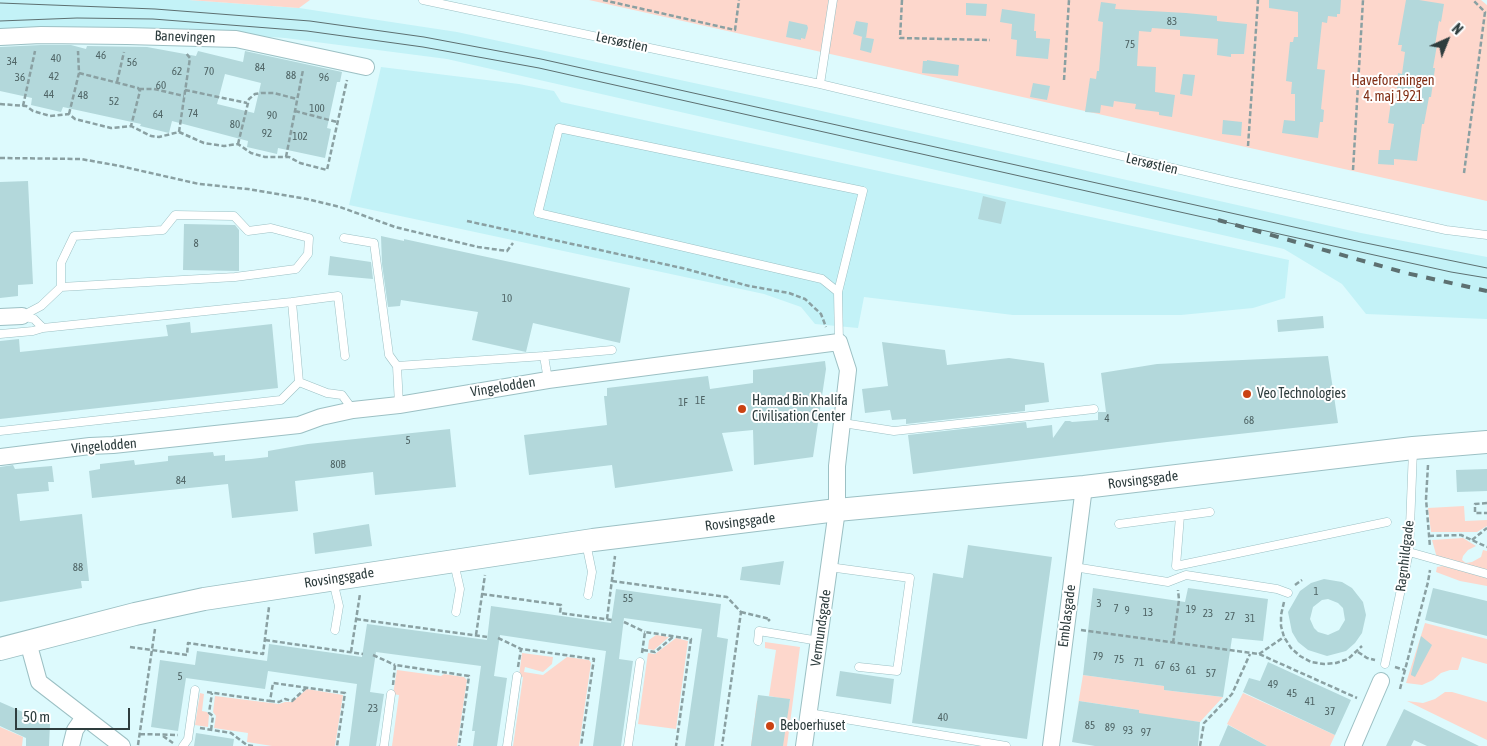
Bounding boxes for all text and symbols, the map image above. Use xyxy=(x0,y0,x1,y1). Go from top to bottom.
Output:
house number: 83 xyxy=(1167,15,1177,29)
north arrow xyxy=(1422,15,1472,65)
text: N xyxy=(1449,21,1466,38)
street label: Banevingen xyxy=(154,28,216,46)
street label: Lersøstien xyxy=(594,28,650,56)
house number: 75 xyxy=(1125,38,1135,52)
house number: 46 xyxy=(96,49,106,63)
house number: 40 xyxy=(51,52,61,66)
house number: 34 xyxy=(7,55,17,69)
house number: 56 xyxy=(127,56,137,70)
house number: 84 xyxy=(255,61,265,75)
house number: 62 xyxy=(172,65,182,79)
house number: 70 xyxy=(204,65,214,79)
house number: 88 xyxy=(286,69,296,83)
house number: 42 xyxy=(49,70,59,84)
house number: 36 xyxy=(15,71,25,85)
house number: 96 xyxy=(319,71,329,85)
park label: Haveforeningen 4. maj 1921 xyxy=(1351,73,1435,105)
house number: 60 xyxy=(156,79,166,93)
house number: 44 xyxy=(44,88,54,102)
house number: 48 xyxy=(78,89,88,103)
house number: 52 xyxy=(109,95,119,109)
house number: 100 xyxy=(309,102,325,116)
house number: 74 xyxy=(188,107,198,121)
house number: 64 xyxy=(153,108,163,122)
house number: 90 xyxy=(267,109,277,123)
house number: 80 xyxy=(230,118,240,132)
house number: 92 xyxy=(262,127,272,141)
house number: 102 xyxy=(292,130,308,144)
street label: Lersøstien xyxy=(1124,150,1180,178)
house number: 8 xyxy=(193,237,199,251)
house number: 10 xyxy=(502,292,512,306)
street label: Vingelodden xyxy=(469,374,537,400)
place label: Veo Technologies xyxy=(1257,386,1346,402)
marker: Veo Technologies xyxy=(1241,388,1253,400)
place label: Hamad Bin Khalifa Civilisation Center xyxy=(752,393,848,426)
house number: 1E xyxy=(695,394,705,408)
house number: 1F xyxy=(678,396,688,410)
marker: Hamad Bin Khalifa Civilisation Center xyxy=(736,403,748,415)
house number: 4 xyxy=(1104,412,1110,426)
house number: 68 xyxy=(1244,414,1254,428)
house number: 5 xyxy=(405,434,411,448)
street label: Vingelodden xyxy=(71,435,137,457)
house number: 80B xyxy=(330,458,346,472)
street label: Rovsingsgade xyxy=(1107,467,1179,493)
house number: 84 xyxy=(176,474,186,488)
street label: Rovsingsgade xyxy=(704,509,776,535)
street label: Ragnhildgade xyxy=(1392,519,1418,593)
house number: 88 xyxy=(73,561,83,575)
street label: Rovsingsgade xyxy=(303,564,375,592)
street label: Emblasgade xyxy=(1055,584,1079,648)
house number: 1 xyxy=(1313,585,1319,599)
street label: Vermundsgade xyxy=(807,589,835,667)
house number: 55 xyxy=(623,592,633,606)
house number: 3 xyxy=(1096,597,1102,611)
house number: 7 xyxy=(1113,602,1119,616)
house number: 19 xyxy=(1186,603,1196,617)
house number: 9 xyxy=(1124,604,1130,618)
house number: 13 xyxy=(1143,606,1153,620)
house number: 23 xyxy=(1203,607,1213,621)
house number: 27 xyxy=(1225,610,1235,624)
house number: 31 xyxy=(1245,612,1255,626)
house number: 79 xyxy=(1093,650,1103,664)
house number: 75 xyxy=(1114,653,1124,667)
house number: 71 xyxy=(1134,656,1144,670)
house number: 67 xyxy=(1155,659,1165,673)
house number: 63 xyxy=(1170,661,1180,675)
house number: 61 xyxy=(1186,664,1196,678)
house number: 57 xyxy=(1206,667,1216,681)
house number: 5 xyxy=(177,670,183,684)
house number: 49 xyxy=(1268,678,1278,692)
house number: 45 xyxy=(1287,687,1297,701)
house number: 41 xyxy=(1305,695,1315,709)
scale bar xyxy=(18,698,132,730)
house number: 23 xyxy=(368,702,378,716)
house number: 37 xyxy=(1325,705,1335,719)
text: 50 m xyxy=(23,708,50,725)
house number: 40 xyxy=(938,711,948,725)
place label: Beboerhuset xyxy=(780,718,846,734)
house number: 85 xyxy=(1085,719,1095,733)
marker: Beboerhuset xyxy=(764,720,776,732)
house number: 89 xyxy=(1105,721,1115,735)
house number: 93 xyxy=(1123,724,1133,738)
house number: 97 xyxy=(1141,726,1151,740)

